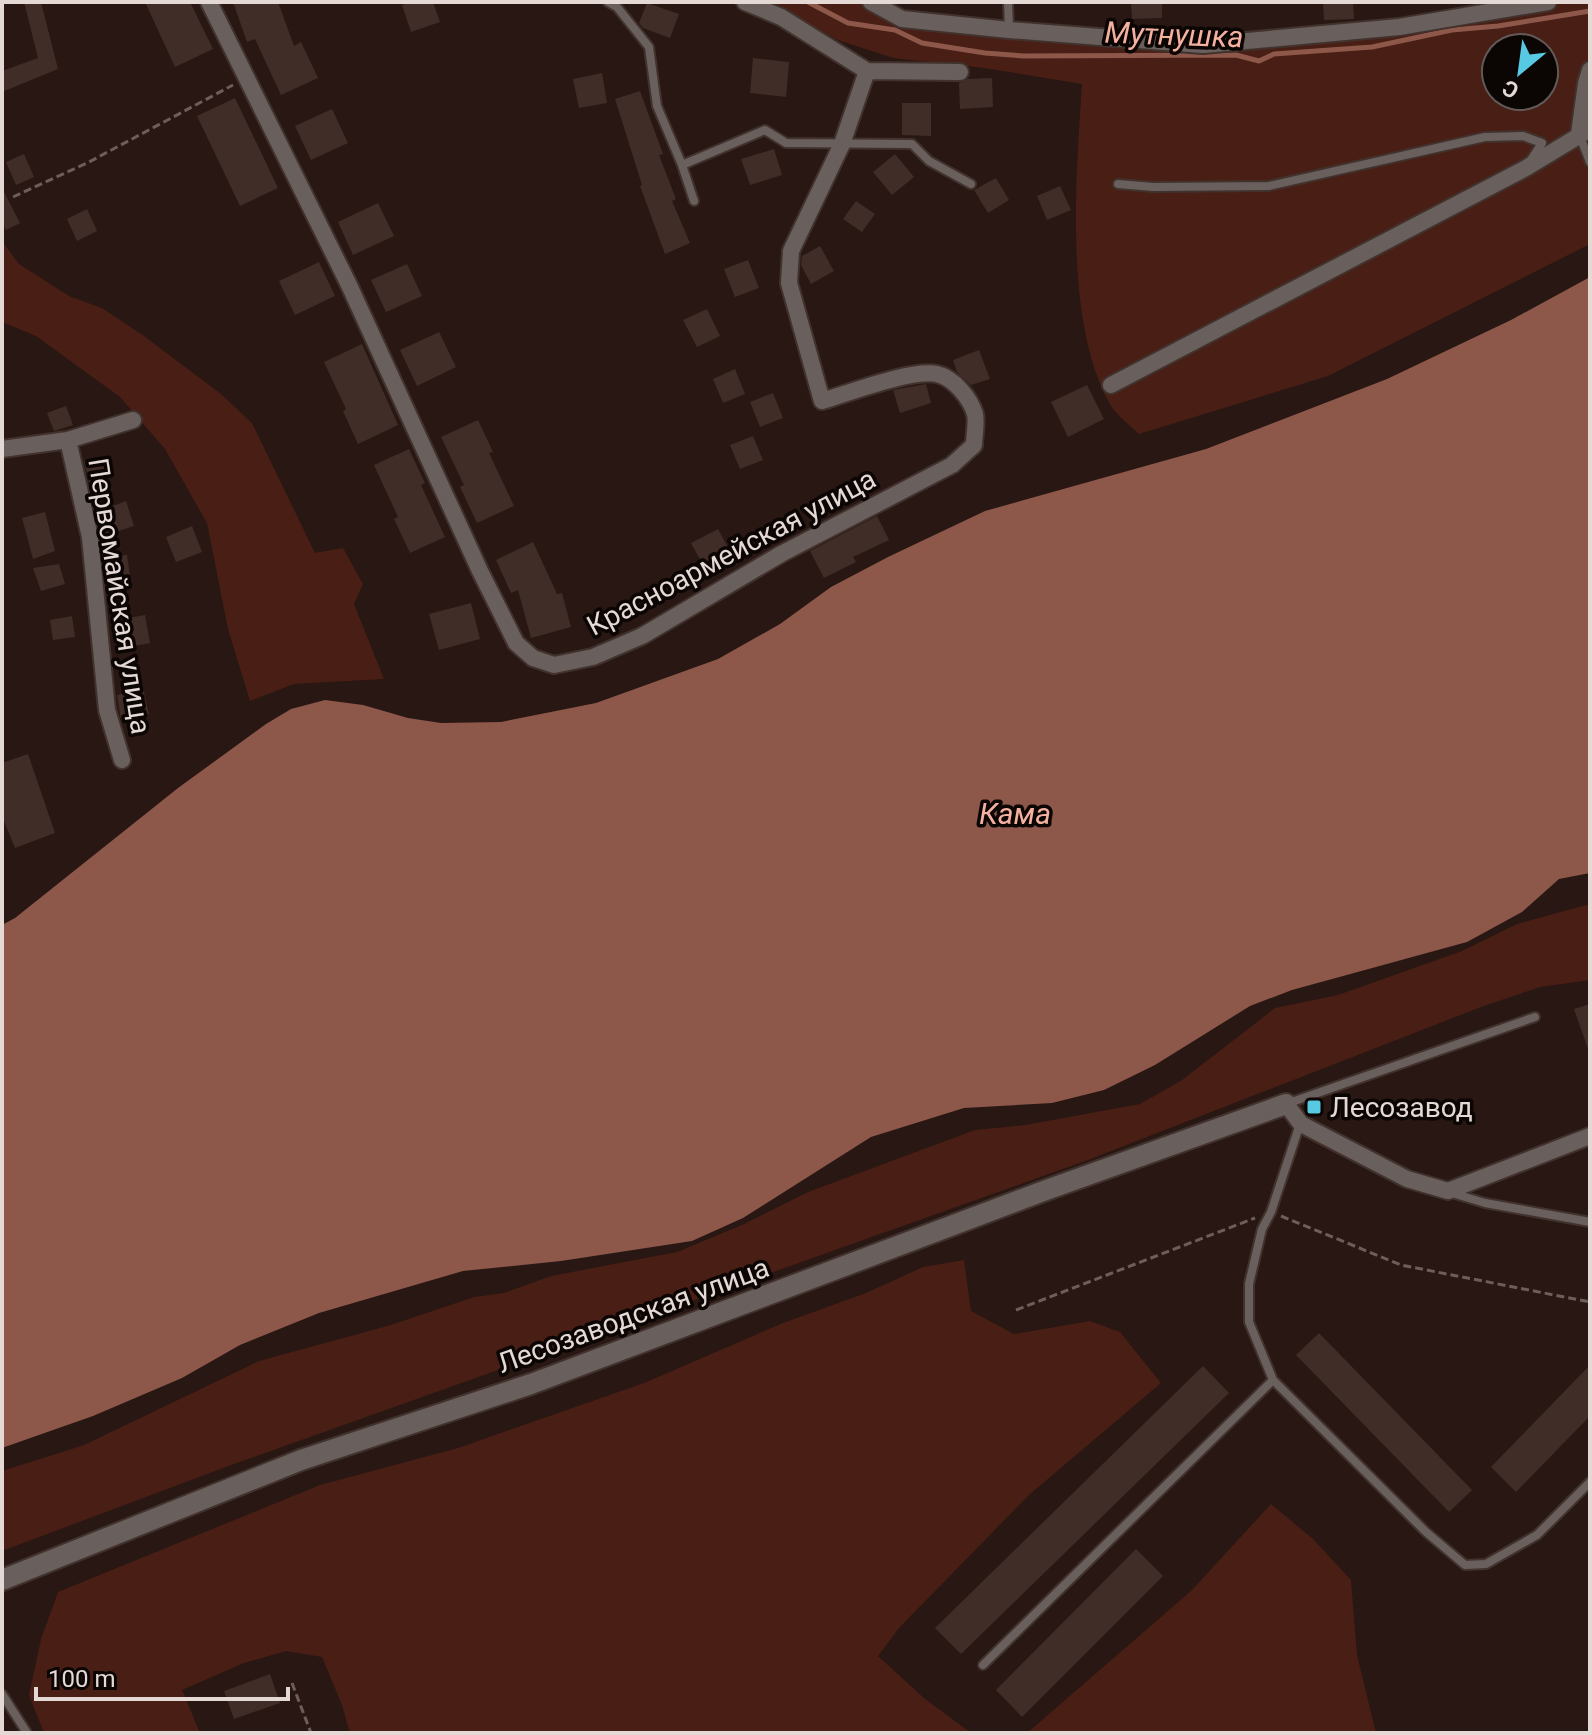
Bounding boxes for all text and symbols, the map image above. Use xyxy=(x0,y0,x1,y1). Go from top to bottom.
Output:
water label: Мутнушка xyxy=(1104,15,1244,54)
north arrow xyxy=(1480,32,1560,112)
text: С xyxy=(1498,75,1523,103)
street label: Первомайская улица xyxy=(81,456,158,736)
street label: Красноармейская улица xyxy=(581,462,881,643)
water label: Кама xyxy=(979,796,1051,831)
place label: Лесозавод xyxy=(1330,1091,1473,1124)
marker: Лесозавод xyxy=(1305,1098,1323,1116)
street label: Лесозаводская улица xyxy=(493,1251,774,1380)
scale bar xyxy=(36,1651,288,1701)
text: 100 m xyxy=(48,1665,115,1693)

